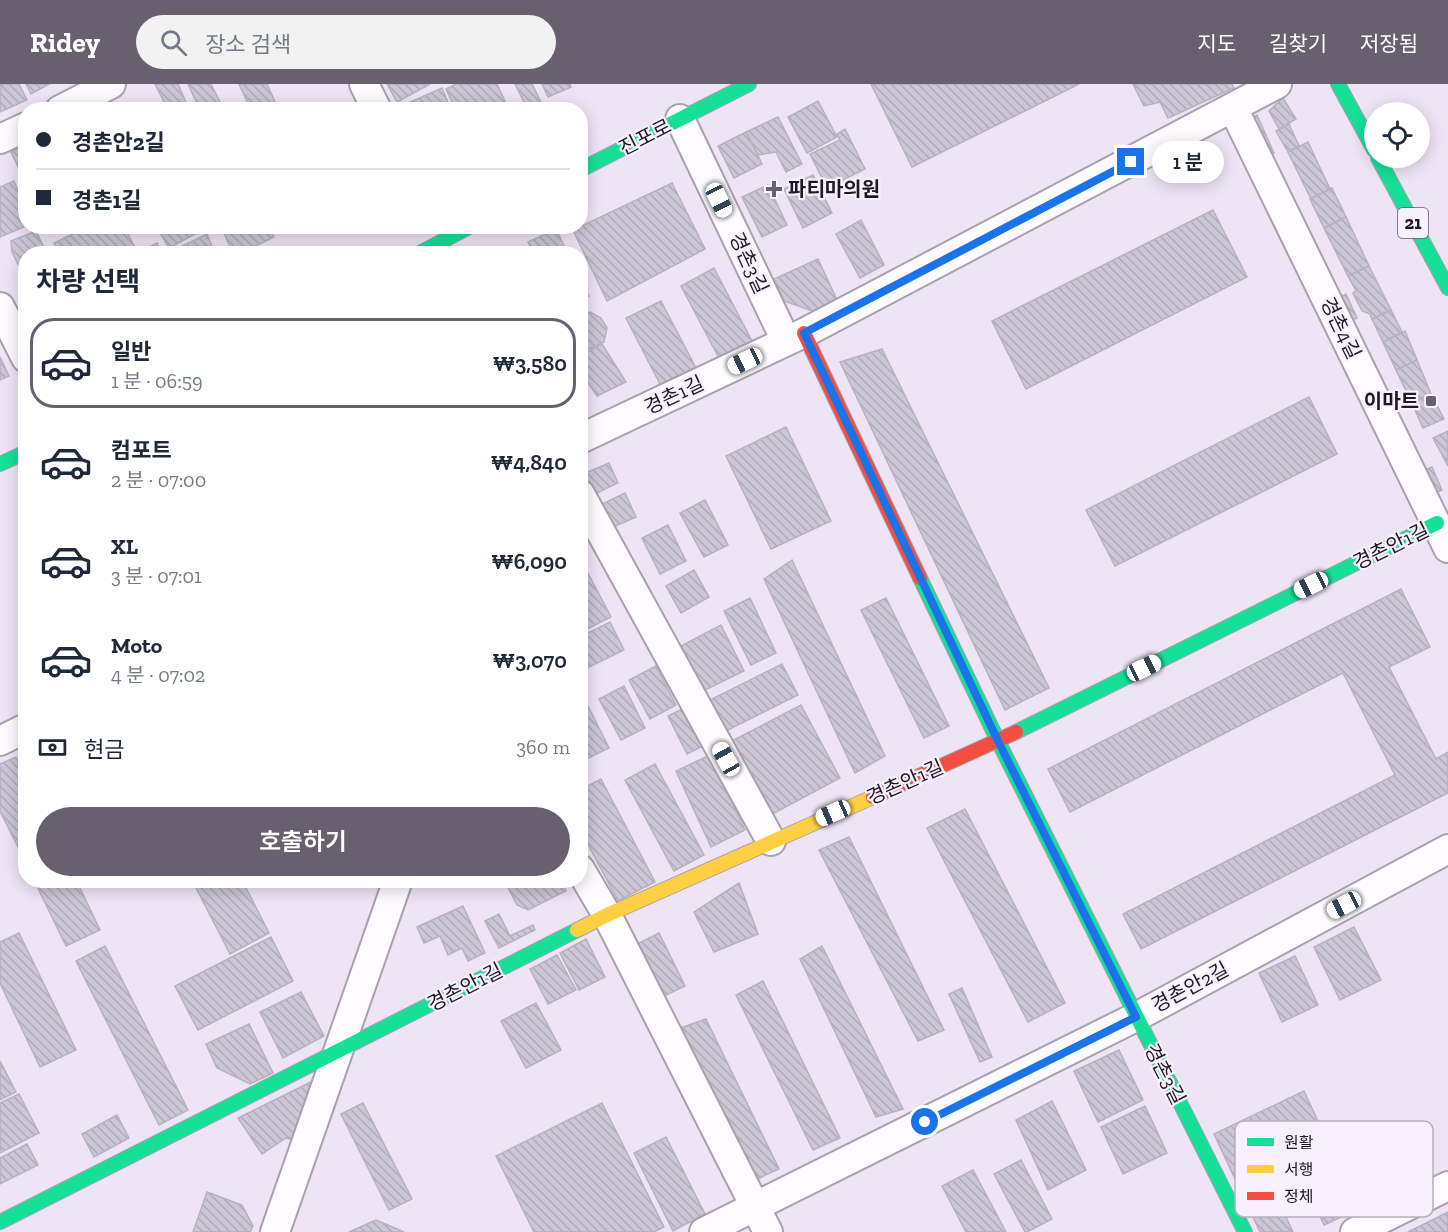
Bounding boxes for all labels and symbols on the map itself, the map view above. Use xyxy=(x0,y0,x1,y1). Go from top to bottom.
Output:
street label: 진포로 xyxy=(615,114,675,160)
callout: 1 분 xyxy=(1152,141,1224,183)
route end xyxy=(1117,148,1144,175)
place label: 파티마의원 xyxy=(788,177,880,201)
car xyxy=(703,180,735,220)
marker: 파티마의원 xyxy=(765,180,783,198)
road number: 21 xyxy=(1398,208,1428,238)
street label: 경촌3길 xyxy=(724,228,774,298)
street label: 경촌4길 xyxy=(1316,293,1366,363)
car xyxy=(725,345,765,377)
street label: 경촌1길 xyxy=(640,371,708,419)
place label: 이마트 xyxy=(1364,389,1419,413)
marker: 이마트 xyxy=(1424,394,1438,408)
street label: 경촌안1길 xyxy=(1349,517,1433,575)
car xyxy=(1291,569,1331,601)
car xyxy=(1124,652,1164,684)
car xyxy=(709,739,743,779)
street label: 경촌안1길 xyxy=(863,755,947,809)
car xyxy=(813,797,853,829)
car xyxy=(1324,889,1364,921)
street label: 경촌안2길 xyxy=(1147,957,1233,1017)
street label: 경촌안1길 xyxy=(423,958,507,1016)
street label: 경촌3길 xyxy=(1140,1040,1190,1108)
route start xyxy=(911,1108,938,1135)
legend xyxy=(1235,1121,1433,1217)
text: 원활 xyxy=(1284,1133,1314,1152)
text: 서행 xyxy=(1284,1160,1313,1179)
text: 정체 xyxy=(1284,1187,1313,1206)

